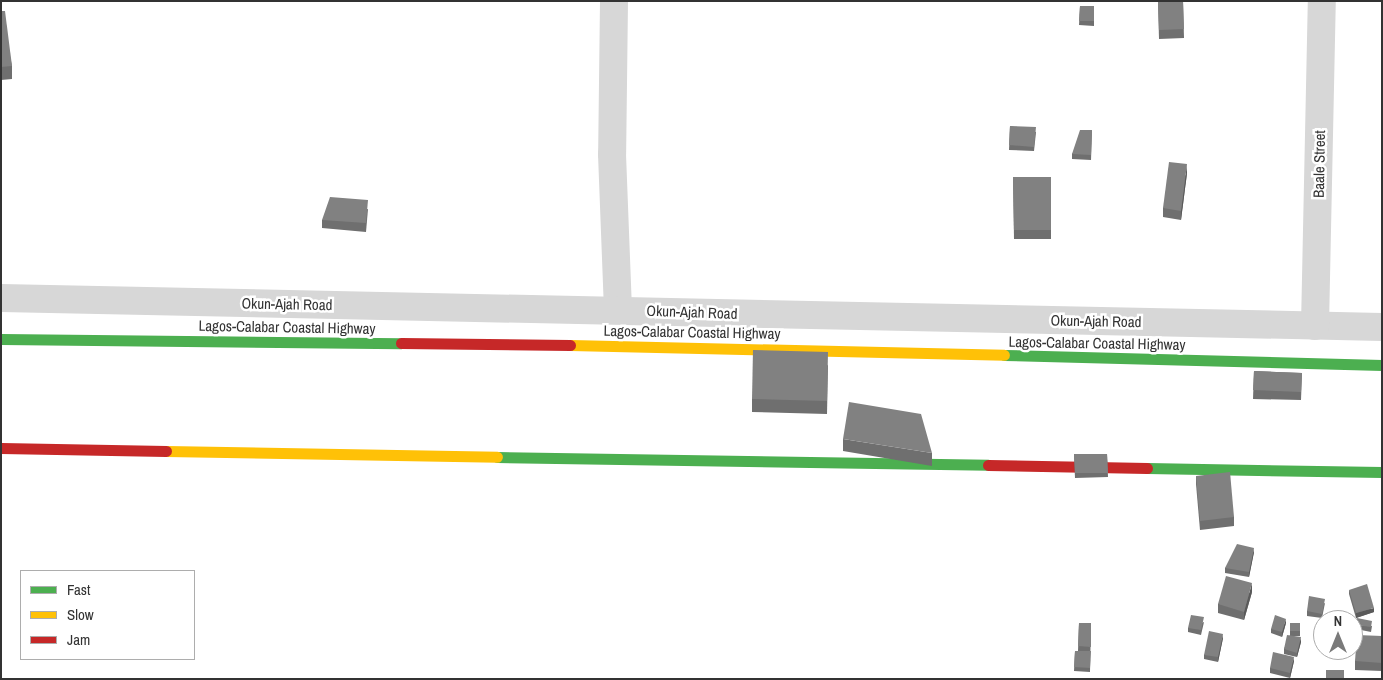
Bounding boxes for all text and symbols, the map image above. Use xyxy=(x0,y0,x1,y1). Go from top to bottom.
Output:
street label: Baale Street xyxy=(1309,130,1329,198)
street label: Okun-Ajah Road xyxy=(241,294,333,314)
street label: Okun-Ajah Road xyxy=(646,301,738,323)
street label: Okun-Ajah Road xyxy=(1050,311,1142,331)
street label: Lagos-Calabar Coastal Highway xyxy=(198,316,376,338)
street label: Lagos-Calabar Coastal Highway xyxy=(603,321,781,343)
street label: Lagos-Calabar Coastal Highway xyxy=(1008,332,1186,354)
legend xyxy=(20,570,195,660)
text: Fast xyxy=(67,579,90,600)
text: Slow xyxy=(67,604,94,625)
north arrow xyxy=(1313,610,1363,660)
text: N xyxy=(1334,612,1342,630)
text: Jam xyxy=(67,629,90,650)

